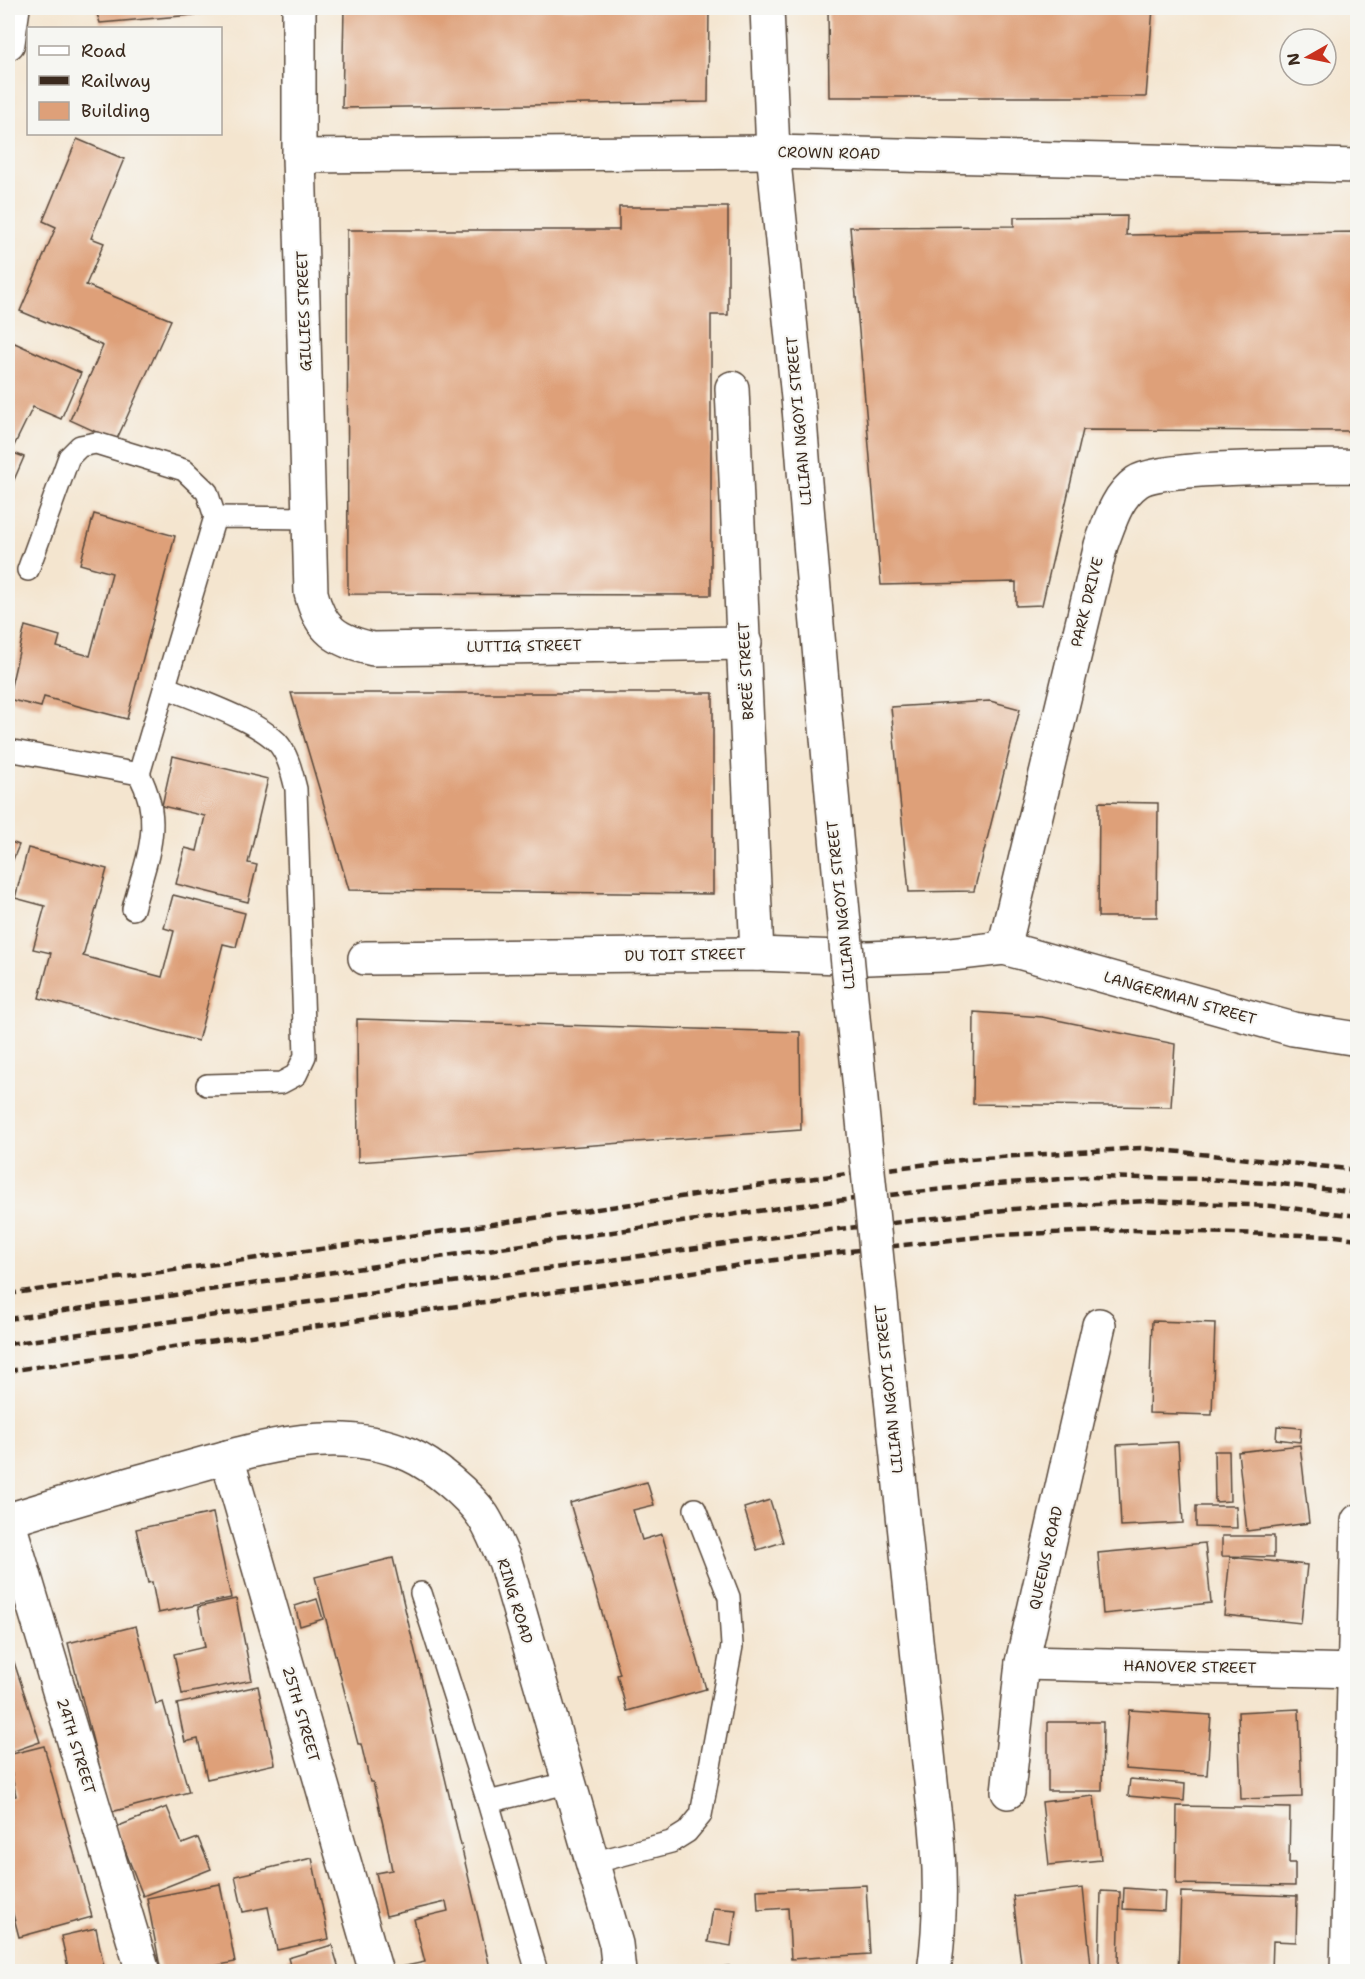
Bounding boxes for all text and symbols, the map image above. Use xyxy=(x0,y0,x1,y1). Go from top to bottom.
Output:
legend xyxy=(27,27,222,135)
north arrow xyxy=(1278,27,1338,87)
text: Road xyxy=(81,39,126,63)
text: N xyxy=(1282,51,1305,67)
text: Railway xyxy=(81,69,151,93)
text: Building xyxy=(81,99,150,123)
street label: CROWN ROAD xyxy=(778,142,881,164)
street label: GILLIES STREET xyxy=(292,250,316,372)
street label: LILIAN NGOYI STREET xyxy=(782,335,816,507)
street label: PARK DRIVE xyxy=(1066,555,1108,649)
street label: BREË STREET xyxy=(733,622,759,720)
street label: LUTTIG STREET xyxy=(466,635,582,657)
street label: LILIAN NGOYI STREET xyxy=(822,819,860,991)
street label: DU TOIT STREET xyxy=(624,944,746,966)
street label: LANGERMAN STREET xyxy=(1101,967,1259,1029)
street label: LILIAN NGOYI STREET xyxy=(870,1303,908,1475)
street label: QUEENS ROAD xyxy=(1024,1504,1068,1612)
street label: RING ROAD xyxy=(493,1556,537,1646)
street label: HANOVER STREET xyxy=(1123,1656,1257,1678)
street label: 25TH STREET xyxy=(278,1664,324,1764)
street label: 24TH STREET xyxy=(52,1696,100,1796)

